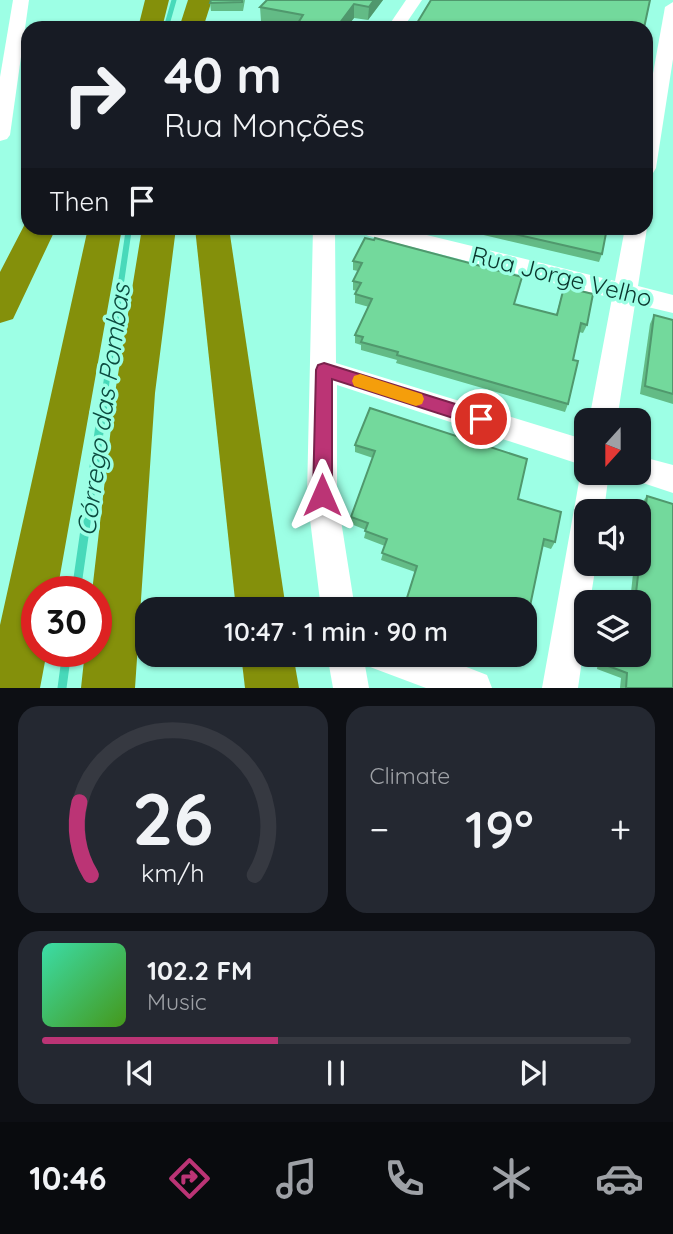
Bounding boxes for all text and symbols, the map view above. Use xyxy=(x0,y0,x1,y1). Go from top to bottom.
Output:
text: 40 m xyxy=(164,44,282,105)
icon: right xyxy=(49,49,140,140)
text: Rua Monções xyxy=(164,105,365,145)
icon: arrive xyxy=(123,182,161,220)
text: Then xyxy=(49,185,109,218)
street label: Rua Jorge Velho xyxy=(469,239,655,313)
water label: Córrego das Pombas xyxy=(69,280,137,538)
pin xyxy=(451,389,511,449)
icon: arrive xyxy=(462,400,500,438)
north arrow xyxy=(574,408,651,485)
map controls xyxy=(574,408,651,667)
position arrow xyxy=(285,458,359,532)
button: sound xyxy=(574,499,651,576)
speed limit sign: 30 xyxy=(21,576,112,667)
button: layers xyxy=(574,590,651,667)
text: 10:47 · 1 min · 90 m xyxy=(224,615,448,648)
text: Climate xyxy=(370,761,450,790)
text: 26 xyxy=(132,773,214,864)
text: 19° xyxy=(465,796,534,861)
text: − xyxy=(370,805,389,853)
text: + xyxy=(610,805,631,853)
text: km/h xyxy=(141,857,204,888)
text: 102.2 FM xyxy=(147,954,252,987)
text: Music xyxy=(147,987,207,1016)
icon: previous xyxy=(121,1054,159,1092)
icon: pause xyxy=(317,1054,355,1092)
icon: next xyxy=(514,1054,552,1092)
icon: directions xyxy=(165,1154,214,1203)
icon: music xyxy=(272,1154,321,1203)
icon: phone xyxy=(380,1154,429,1203)
icon: climate xyxy=(487,1154,536,1203)
icon: car xyxy=(595,1154,644,1203)
text: 10:46 xyxy=(29,1158,107,1198)

